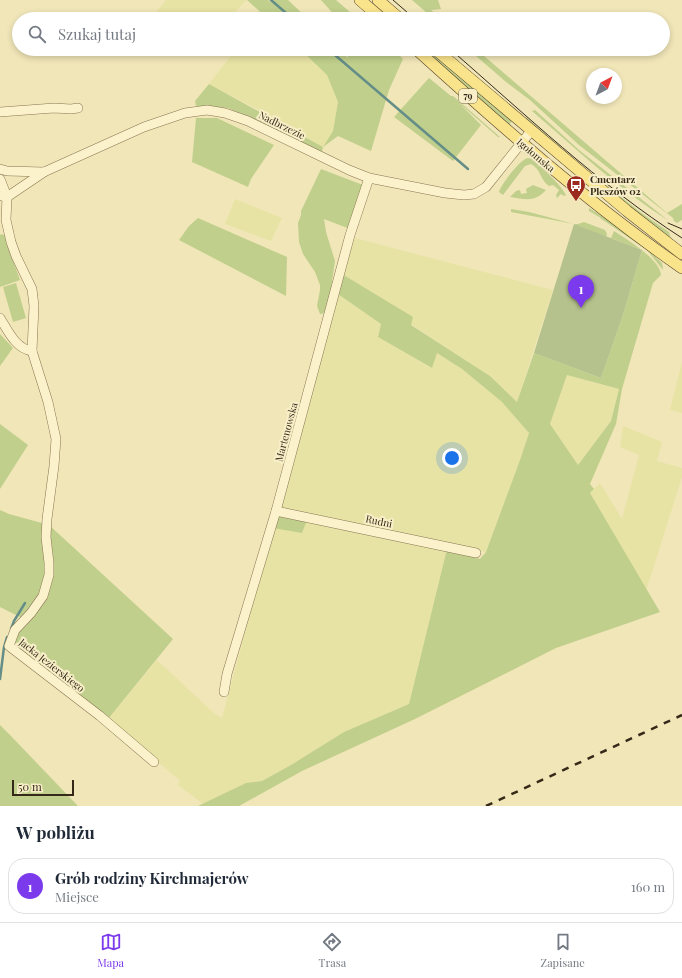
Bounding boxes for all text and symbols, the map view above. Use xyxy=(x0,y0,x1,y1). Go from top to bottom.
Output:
search box xyxy=(12,12,670,56)
icon: search xyxy=(26,23,48,45)
text: Szukaj tutaj xyxy=(58,24,136,44)
north arrow xyxy=(586,68,622,104)
road number: 79 xyxy=(459,89,477,103)
street label: Nadbrzezie xyxy=(256,108,308,142)
street label: Igołomska xyxy=(514,135,558,175)
place label: Cmentarz Pleszów 02 xyxy=(590,172,641,198)
bus stop icon: Cmentarz Pleszów 02 xyxy=(565,174,587,202)
pin: 1 xyxy=(568,275,594,308)
street label: Martenowska xyxy=(271,401,301,463)
your location xyxy=(442,448,462,468)
street label: Rudni xyxy=(364,511,394,531)
street label: Jacka Jezierskiego xyxy=(16,634,88,695)
scale bar xyxy=(12,778,74,797)
text: 50 m xyxy=(18,779,42,794)
text: W pobliżu xyxy=(16,821,95,843)
text: Grób rodziny Kirchmajerów xyxy=(55,868,249,888)
text: 1 xyxy=(28,878,32,895)
text: 160 m xyxy=(631,878,665,895)
text: Miejsce xyxy=(55,888,99,905)
tab: Mapa xyxy=(97,931,124,970)
tab: Trasa xyxy=(319,931,346,970)
tab: Zapisane xyxy=(541,931,585,970)

